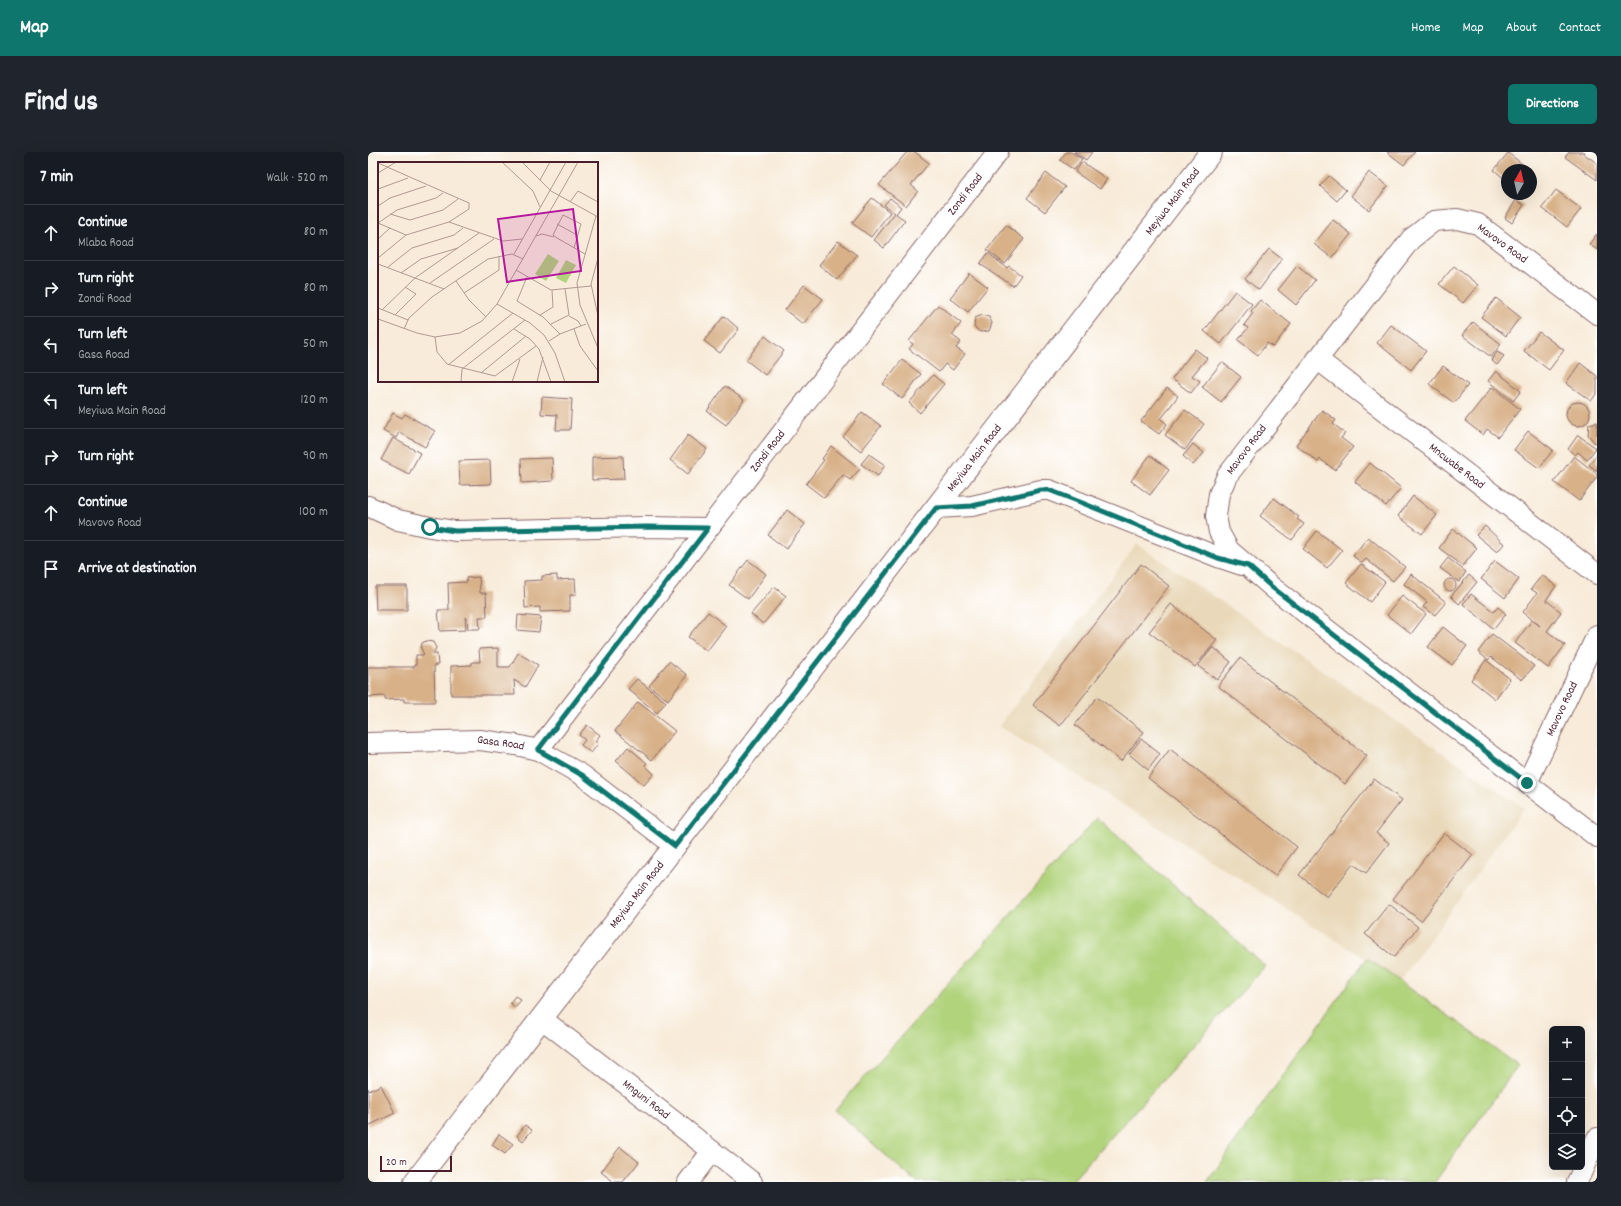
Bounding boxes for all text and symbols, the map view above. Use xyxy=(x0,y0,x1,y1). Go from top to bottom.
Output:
text: Map xyxy=(20,15,49,42)
text: Home xyxy=(1411,18,1440,38)
text: Map xyxy=(1462,18,1484,38)
text: About xyxy=(1506,18,1537,38)
text: Contact xyxy=(1559,18,1601,38)
text: Find us xyxy=(24,84,98,124)
button: Directions xyxy=(1508,84,1597,124)
inset map xyxy=(378,162,598,382)
street label: Meyiwa Main Road xyxy=(1141,164,1204,239)
north arrow xyxy=(1501,164,1537,200)
text: 7 min xyxy=(40,166,73,190)
text: Walk · 520 m xyxy=(266,169,328,188)
street label: Zondi Road xyxy=(944,170,987,219)
text: Continue xyxy=(78,212,127,234)
street label: Mavovo Road xyxy=(1473,220,1531,268)
icon: ahead xyxy=(40,222,62,244)
text: 80 m xyxy=(304,223,328,242)
text: Mlaba Road xyxy=(78,234,134,253)
text: Turn right xyxy=(78,268,134,290)
icon: right xyxy=(40,278,62,300)
text: 80 m xyxy=(304,279,328,298)
text: Zondi Road xyxy=(78,290,131,309)
text: Turn left xyxy=(78,324,127,346)
icon: left xyxy=(40,334,62,356)
text: 50 m xyxy=(303,335,328,354)
text: Gasa Road xyxy=(78,346,130,365)
text: Turn left xyxy=(78,380,127,402)
icon: left xyxy=(40,390,62,412)
text: 120 m xyxy=(300,391,328,410)
text: Meyiwa Main Road xyxy=(78,402,166,421)
street label: Meyiwa Main Road xyxy=(943,421,1006,495)
street label: Mavovo Road xyxy=(1223,422,1271,478)
street label: Zondi Road xyxy=(746,426,790,476)
street label: Mncwabe Road xyxy=(1425,439,1488,493)
icon: right xyxy=(40,446,62,468)
text: Turn right xyxy=(78,446,134,468)
text: 90 m xyxy=(303,447,328,466)
text: Continue xyxy=(78,492,127,514)
icon: ahead xyxy=(40,502,62,524)
text: 100 m xyxy=(299,503,328,522)
text: Mavovo Road xyxy=(78,514,141,533)
route start xyxy=(421,518,439,536)
icon: arrive xyxy=(40,558,62,580)
text: Arrive at destination xyxy=(78,558,196,580)
street label: Mavovo Road xyxy=(1542,679,1582,739)
street label: Gasa Road xyxy=(476,731,526,755)
route end xyxy=(1518,774,1536,792)
street label: Meyiwa Main Road xyxy=(605,857,669,932)
map controls xyxy=(1549,1026,1585,1170)
button: + xyxy=(1549,1026,1585,1062)
button: − xyxy=(1549,1062,1585,1098)
street label: Mnguni Road xyxy=(619,1076,673,1124)
button: locate xyxy=(1549,1098,1585,1134)
button: layers xyxy=(1549,1134,1585,1170)
scale bar xyxy=(380,1154,452,1173)
text: 20 m xyxy=(386,1155,407,1171)

